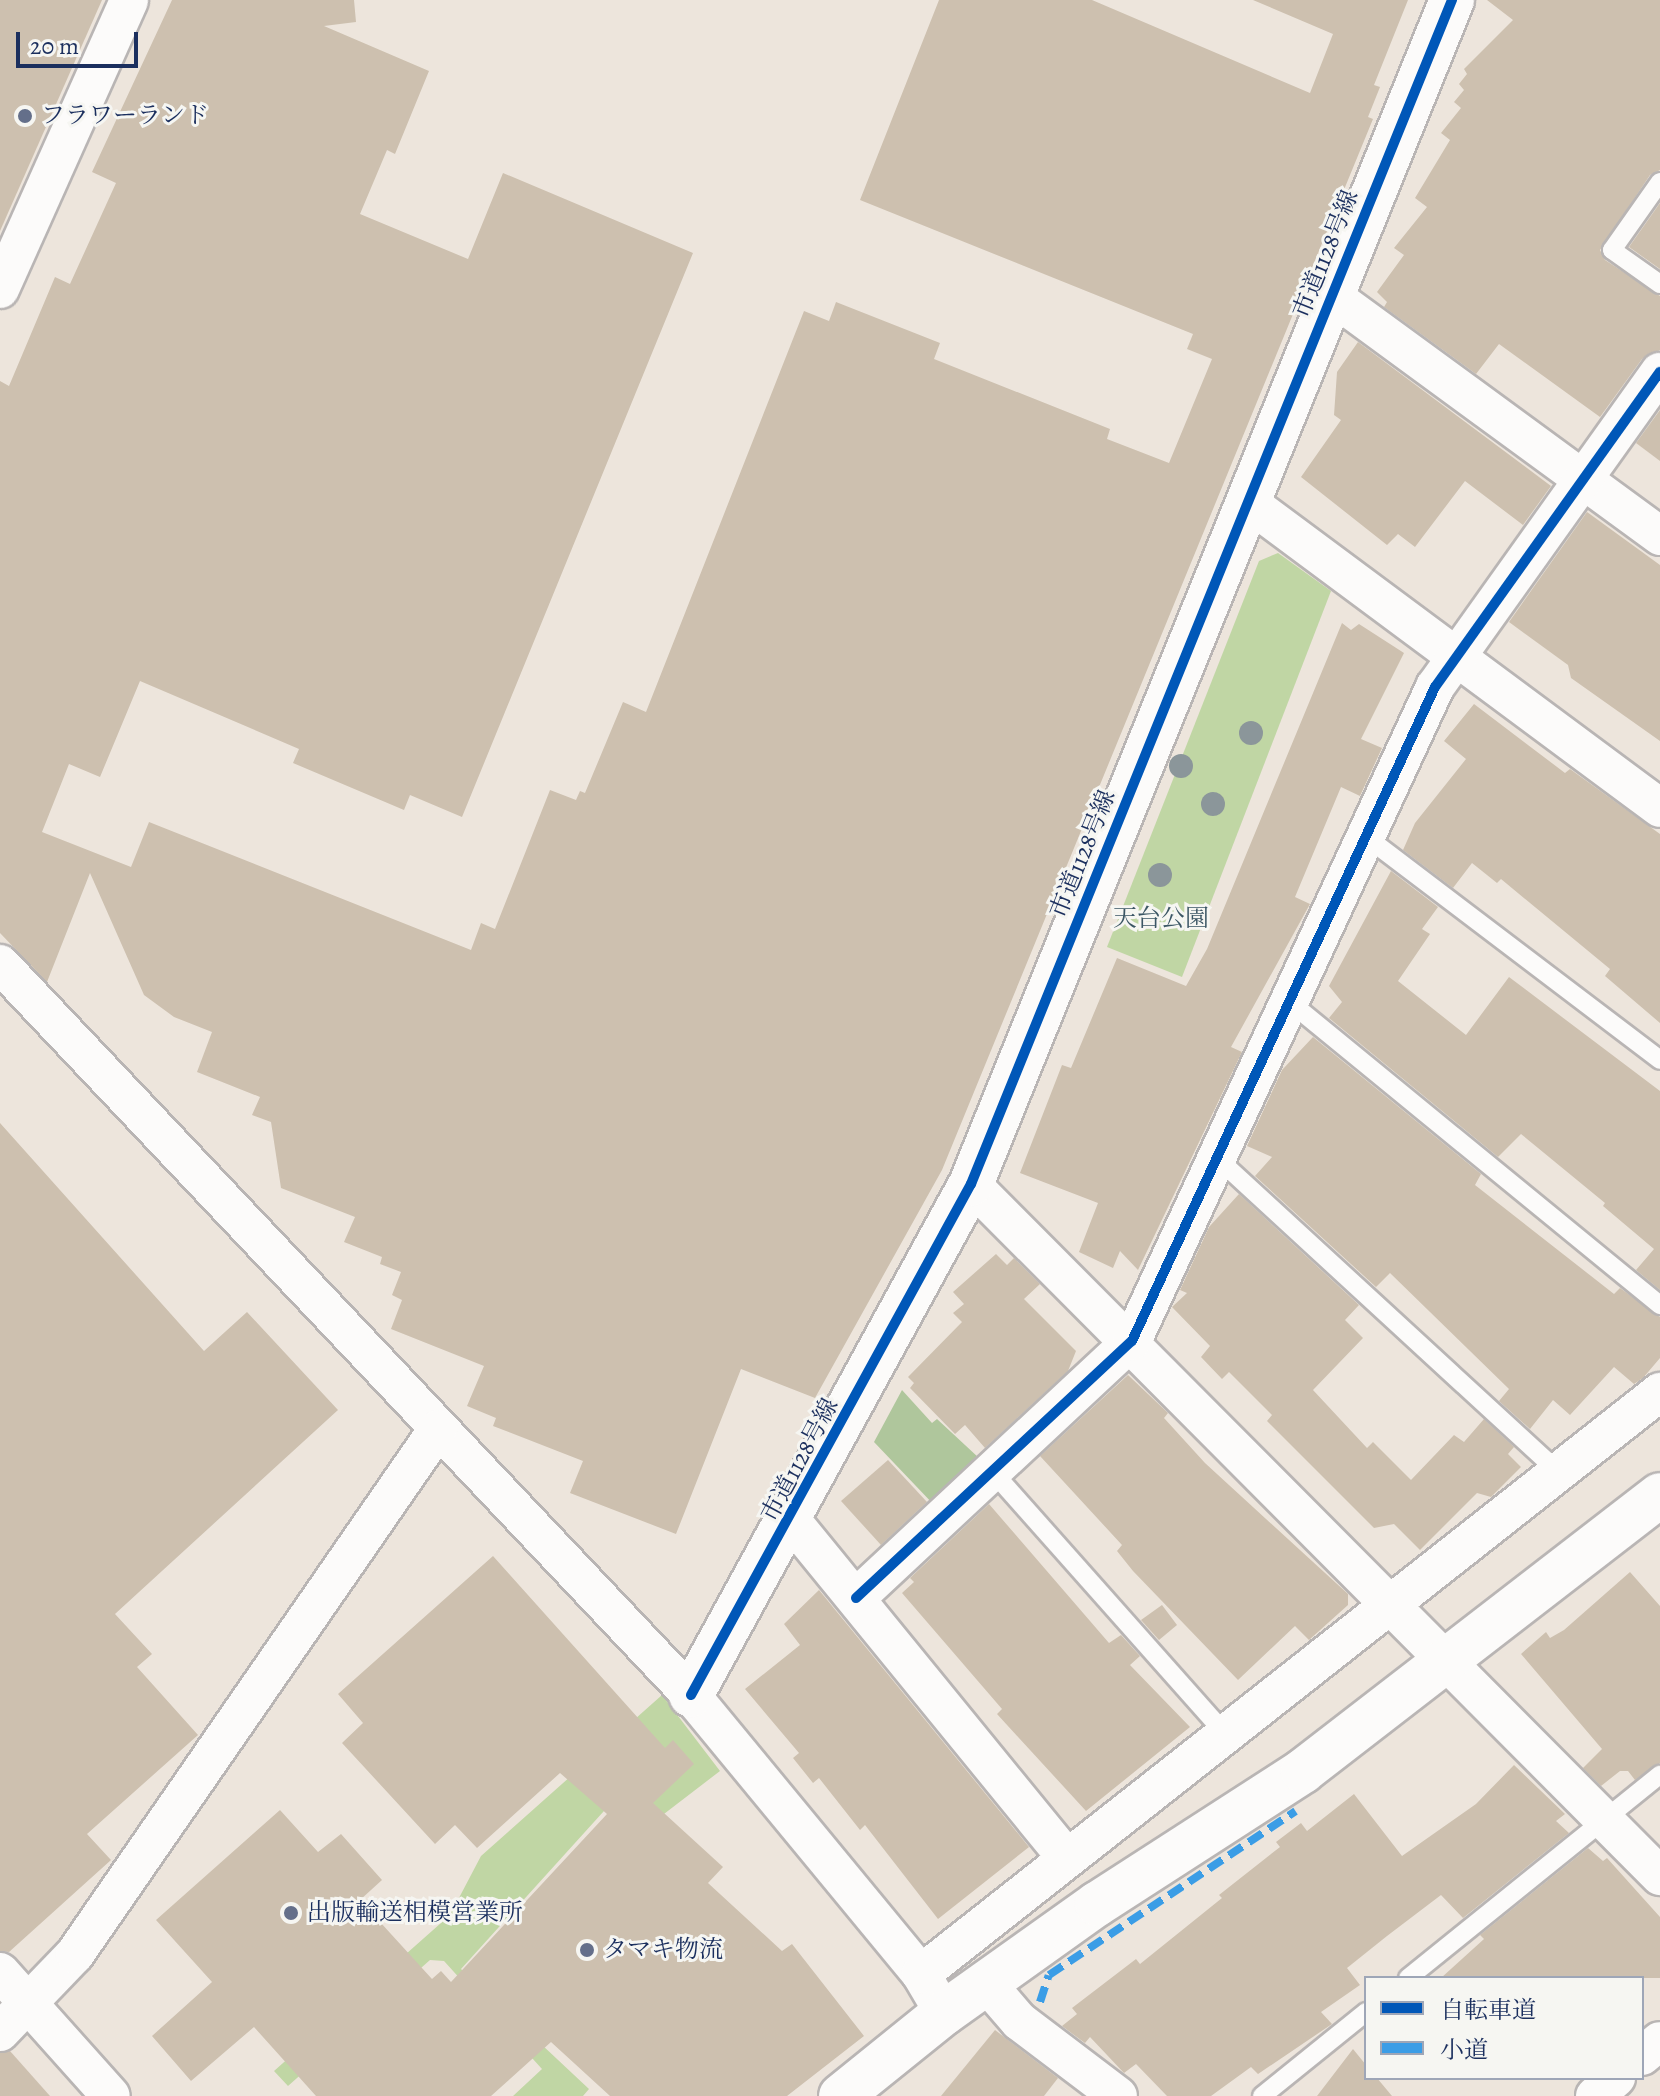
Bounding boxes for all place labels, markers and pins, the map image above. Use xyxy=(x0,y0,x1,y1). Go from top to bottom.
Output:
place label: フラワーランド xyxy=(41,102,209,130)
marker: フラワーランド xyxy=(16,107,34,125)
place label: 出版輸送相模営業所 xyxy=(307,1899,523,1927)
marker: 出版輸送相模営業所 xyxy=(282,1904,300,1922)
place label: タマキ物流 xyxy=(603,1936,723,1964)
marker: タマキ物流 xyxy=(578,1941,596,1959)

